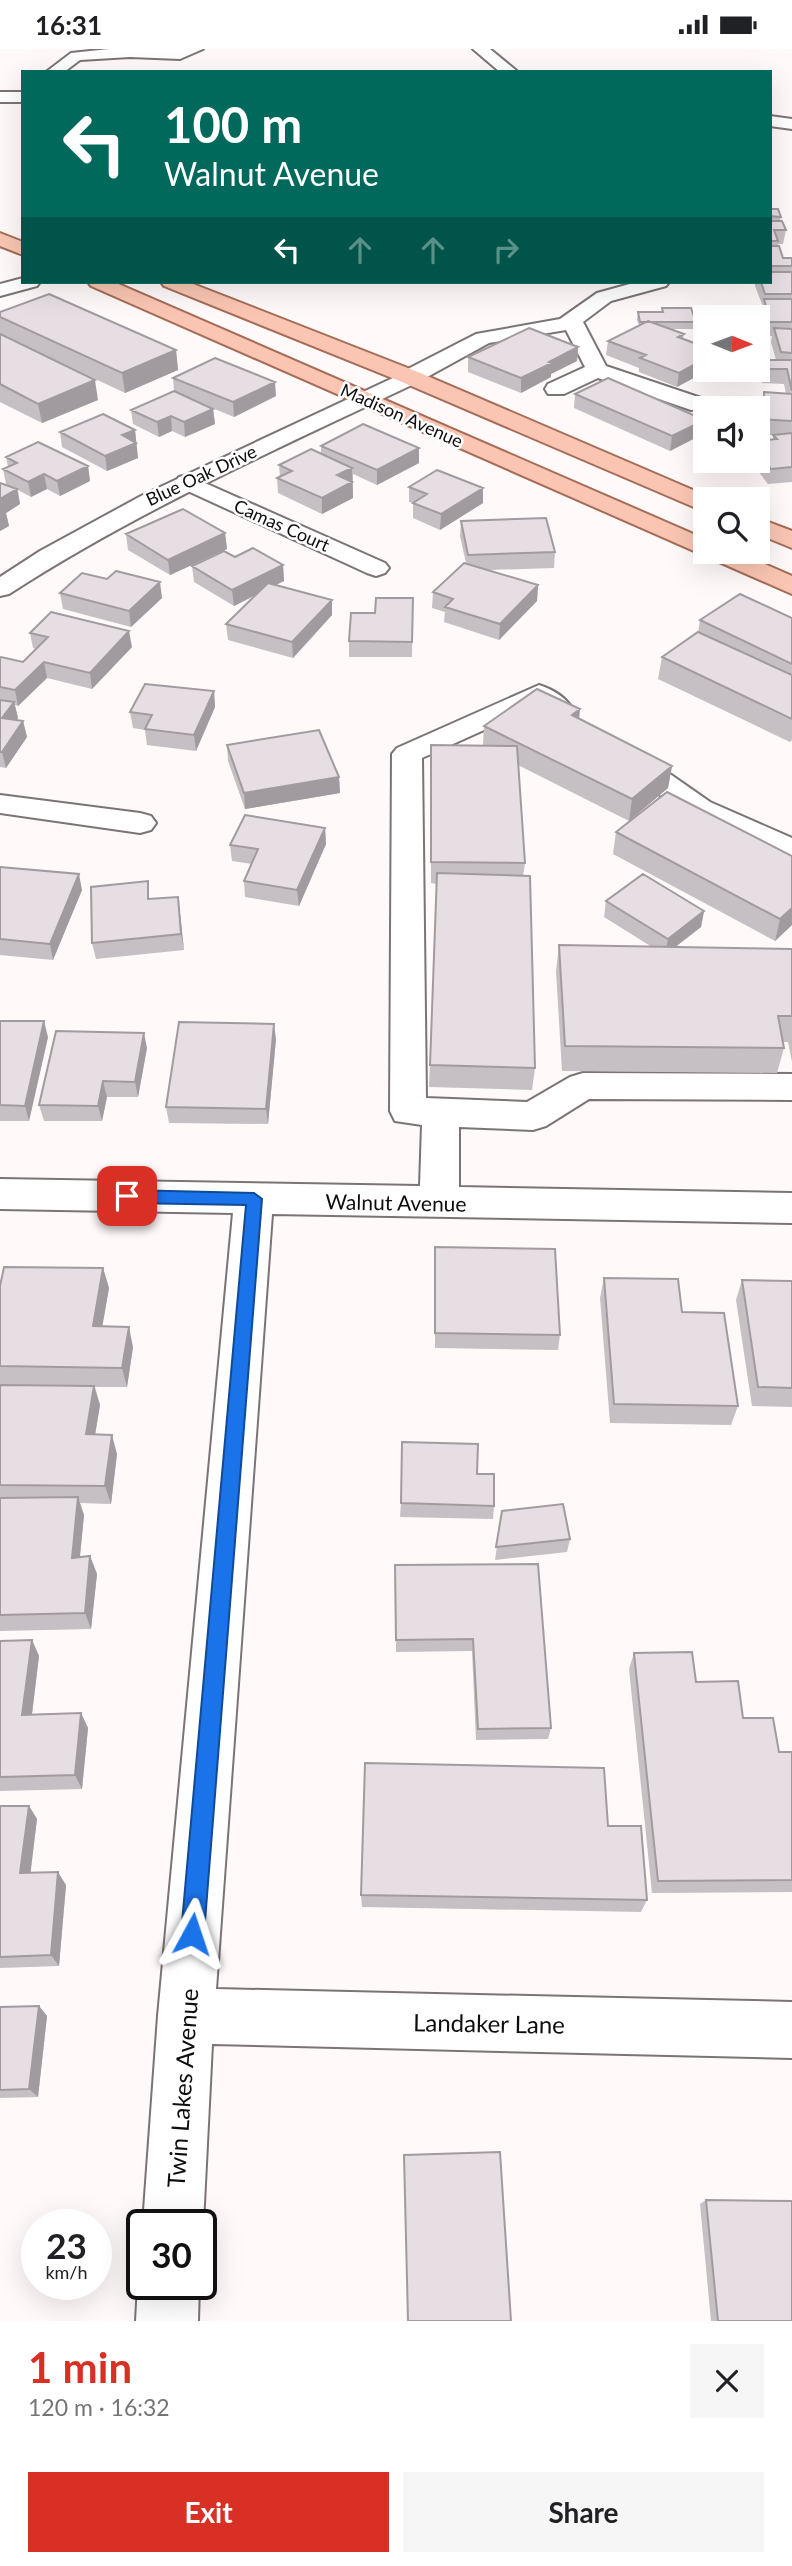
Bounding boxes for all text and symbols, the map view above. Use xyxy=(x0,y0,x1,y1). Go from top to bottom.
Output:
text: 16:31 xyxy=(35,9,102,41)
text: 100 m xyxy=(164,95,302,153)
icon: left xyxy=(49,98,140,189)
text: Walnut Avenue xyxy=(164,154,379,193)
icon: left xyxy=(268,231,306,269)
icon: ahead xyxy=(341,231,379,269)
icon: ahead xyxy=(414,231,452,269)
icon: right xyxy=(487,231,525,269)
north arrow xyxy=(693,305,770,381)
map controls xyxy=(693,305,770,564)
street label: Madison Avenue xyxy=(337,378,467,452)
button: sound xyxy=(693,396,770,473)
street label: Blue Oak Drive xyxy=(142,440,260,510)
button: search xyxy=(693,487,770,564)
street label: Camas Court xyxy=(231,494,334,556)
pin xyxy=(97,1166,157,1226)
icon: arrive xyxy=(108,1177,146,1215)
street label: Walnut Avenue xyxy=(325,1188,467,1216)
position arrow xyxy=(155,1897,229,1971)
street label: Twin Lakes Avenue xyxy=(161,1987,203,2189)
street label: Landaker Lane xyxy=(413,2007,565,2039)
speed limit sign: 30 xyxy=(126,2209,217,2300)
text: 23 xyxy=(46,2224,87,2266)
text: km/h xyxy=(45,2261,88,2283)
text: 1 min xyxy=(28,2342,132,2392)
button: close xyxy=(690,2344,764,2418)
text: 120 m · 16:32 xyxy=(28,2393,170,2421)
button: Exit xyxy=(28,2472,389,2552)
button: Share xyxy=(403,2472,764,2552)

